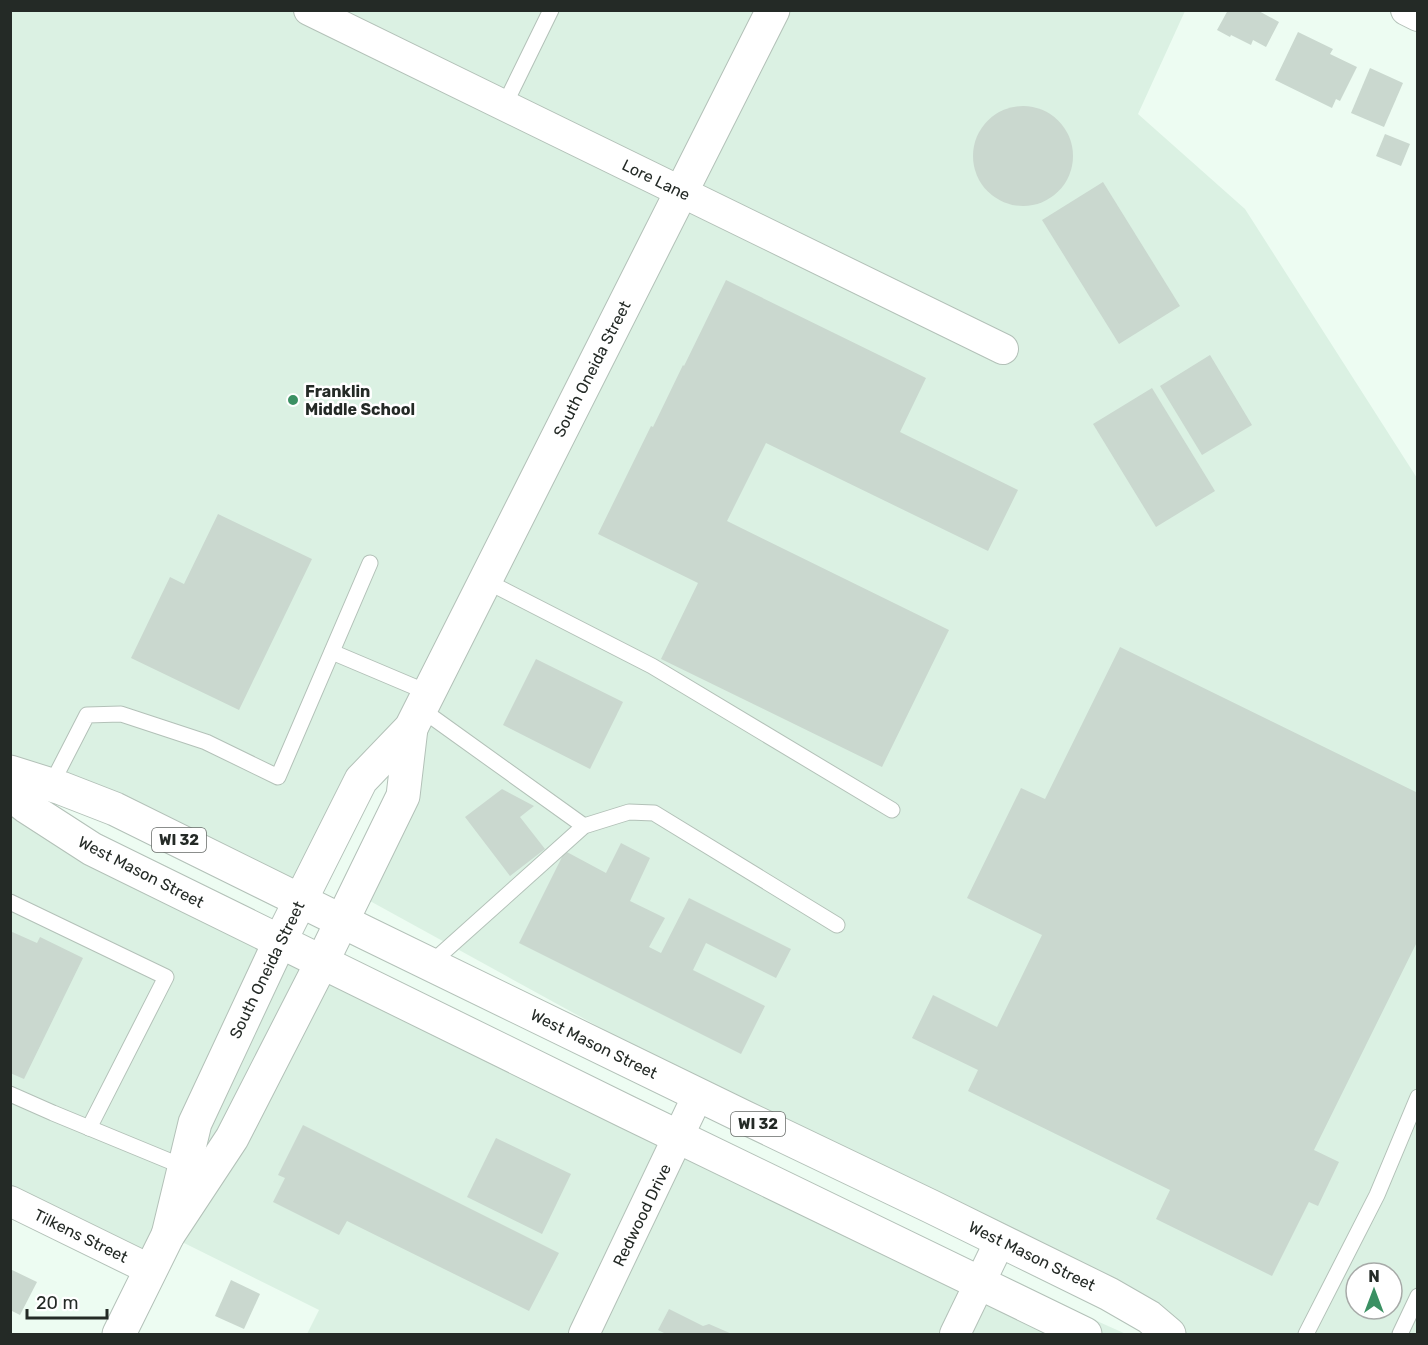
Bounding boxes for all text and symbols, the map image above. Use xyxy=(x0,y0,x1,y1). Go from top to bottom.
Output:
street label: Lore Lane xyxy=(619,155,693,205)
street label: South Oneida Street xyxy=(549,298,635,440)
place label: Franklin Middle School xyxy=(305,382,415,419)
marker: Franklin Middle School xyxy=(286,393,300,407)
road number: WI 32 xyxy=(152,828,206,852)
street label: West Mason Street xyxy=(75,832,207,912)
street label: South Oneida Street xyxy=(225,898,309,1042)
street label: West Mason Street xyxy=(528,1005,660,1083)
road number: WI 32 xyxy=(731,1112,785,1136)
street label: Redwood Drive xyxy=(609,1161,675,1269)
street label: Tilkens Street xyxy=(31,1205,131,1267)
street label: West Mason Street xyxy=(966,1217,1098,1295)
north arrow xyxy=(1344,1261,1404,1321)
text: N xyxy=(1368,1267,1380,1286)
scale bar xyxy=(27,1282,106,1320)
text: 20 m xyxy=(36,1292,78,1314)

